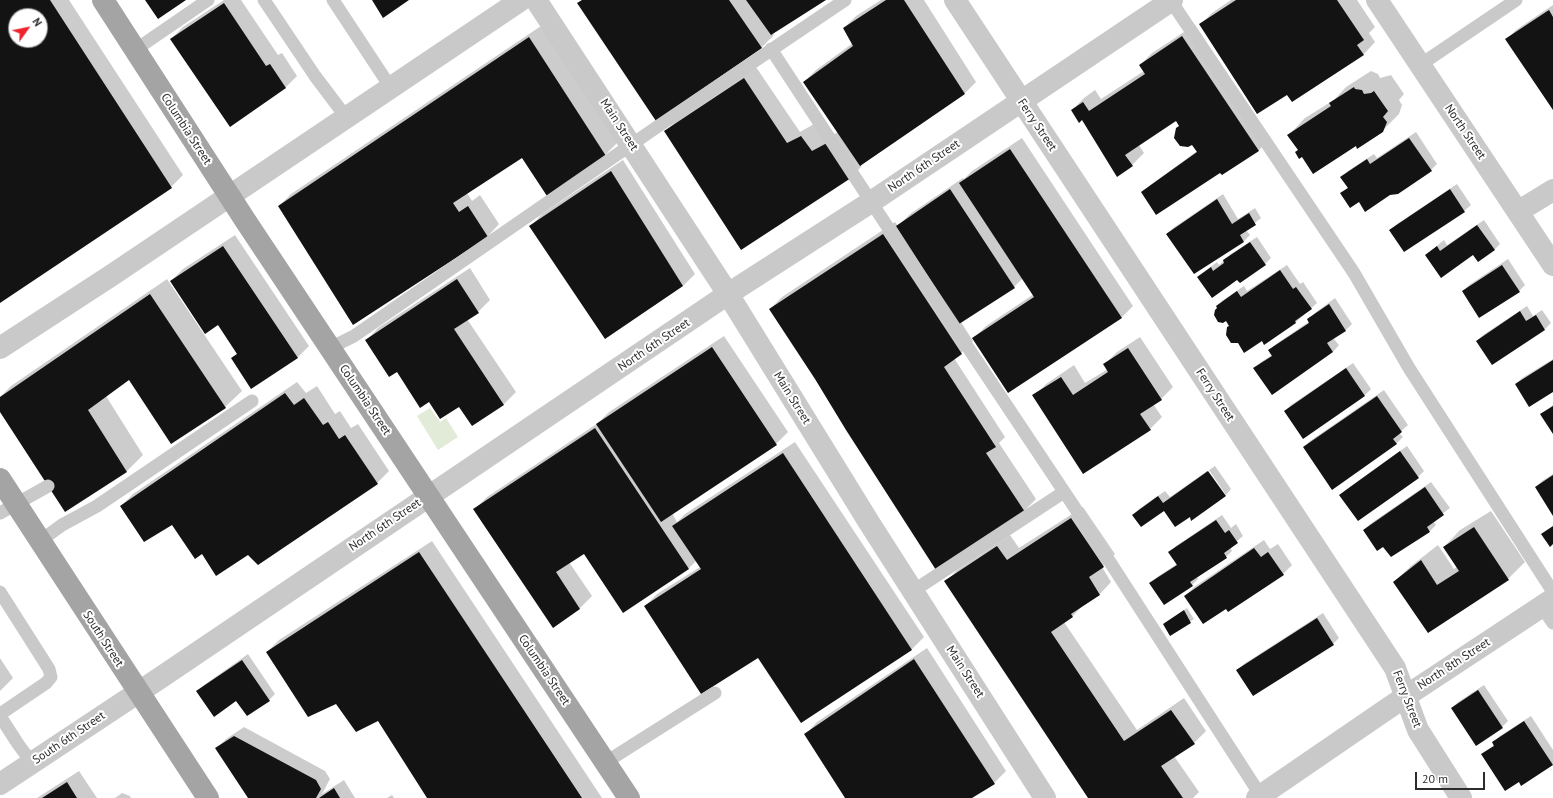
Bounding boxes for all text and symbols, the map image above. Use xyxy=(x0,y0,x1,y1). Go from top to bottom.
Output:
north arrow xyxy=(8,8,48,48)
text: N xyxy=(29,15,45,29)
street label: Columbia Street xyxy=(158,91,214,167)
street label: Main Street xyxy=(597,96,641,154)
street label: Ferry Street xyxy=(1014,96,1060,154)
street label: North Street xyxy=(1441,102,1489,162)
street label: North 6th Street xyxy=(885,137,963,195)
street label: North 6th Street xyxy=(615,316,693,374)
street label: Columbia Street xyxy=(336,362,394,438)
street label: Ferry Street xyxy=(1193,366,1237,424)
street label: Main Street xyxy=(770,369,814,427)
street label: North 6th Street xyxy=(346,496,424,554)
street label: South Street xyxy=(80,608,126,670)
street label: Columbia Street xyxy=(515,632,573,708)
street label: North 8th Street xyxy=(1415,635,1493,693)
street label: Main Street xyxy=(943,643,987,701)
street label: Ferry Street xyxy=(1390,668,1424,730)
street label: South 6th Street xyxy=(30,709,108,767)
scale bar xyxy=(1417,764,1487,790)
text: 20 m xyxy=(1422,771,1448,786)

